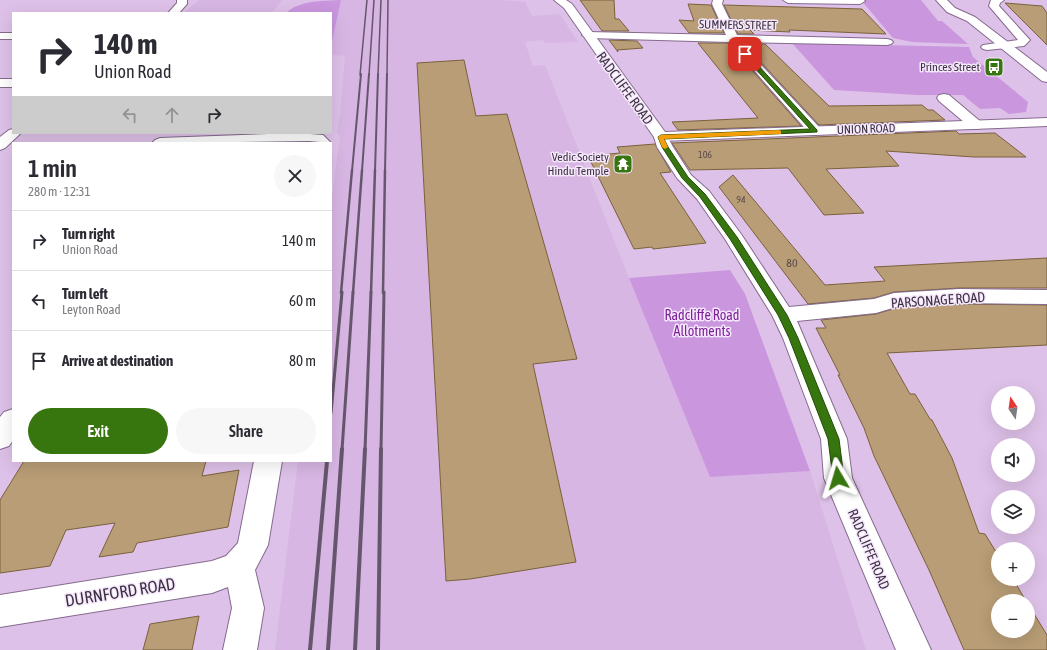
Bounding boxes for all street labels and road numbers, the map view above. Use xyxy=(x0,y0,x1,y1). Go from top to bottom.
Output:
street label: SUMMERS STREET xyxy=(699,17,778,33)
street label: RADCLIFFE ROAD xyxy=(593,49,657,128)
street label: UNION ROAD xyxy=(837,121,896,137)
street label: PARSONAGE ROAD xyxy=(890,289,986,311)
street label: RADCLIFFE ROAD xyxy=(845,506,893,592)
street label: DURNFORD ROAD xyxy=(63,573,177,611)

